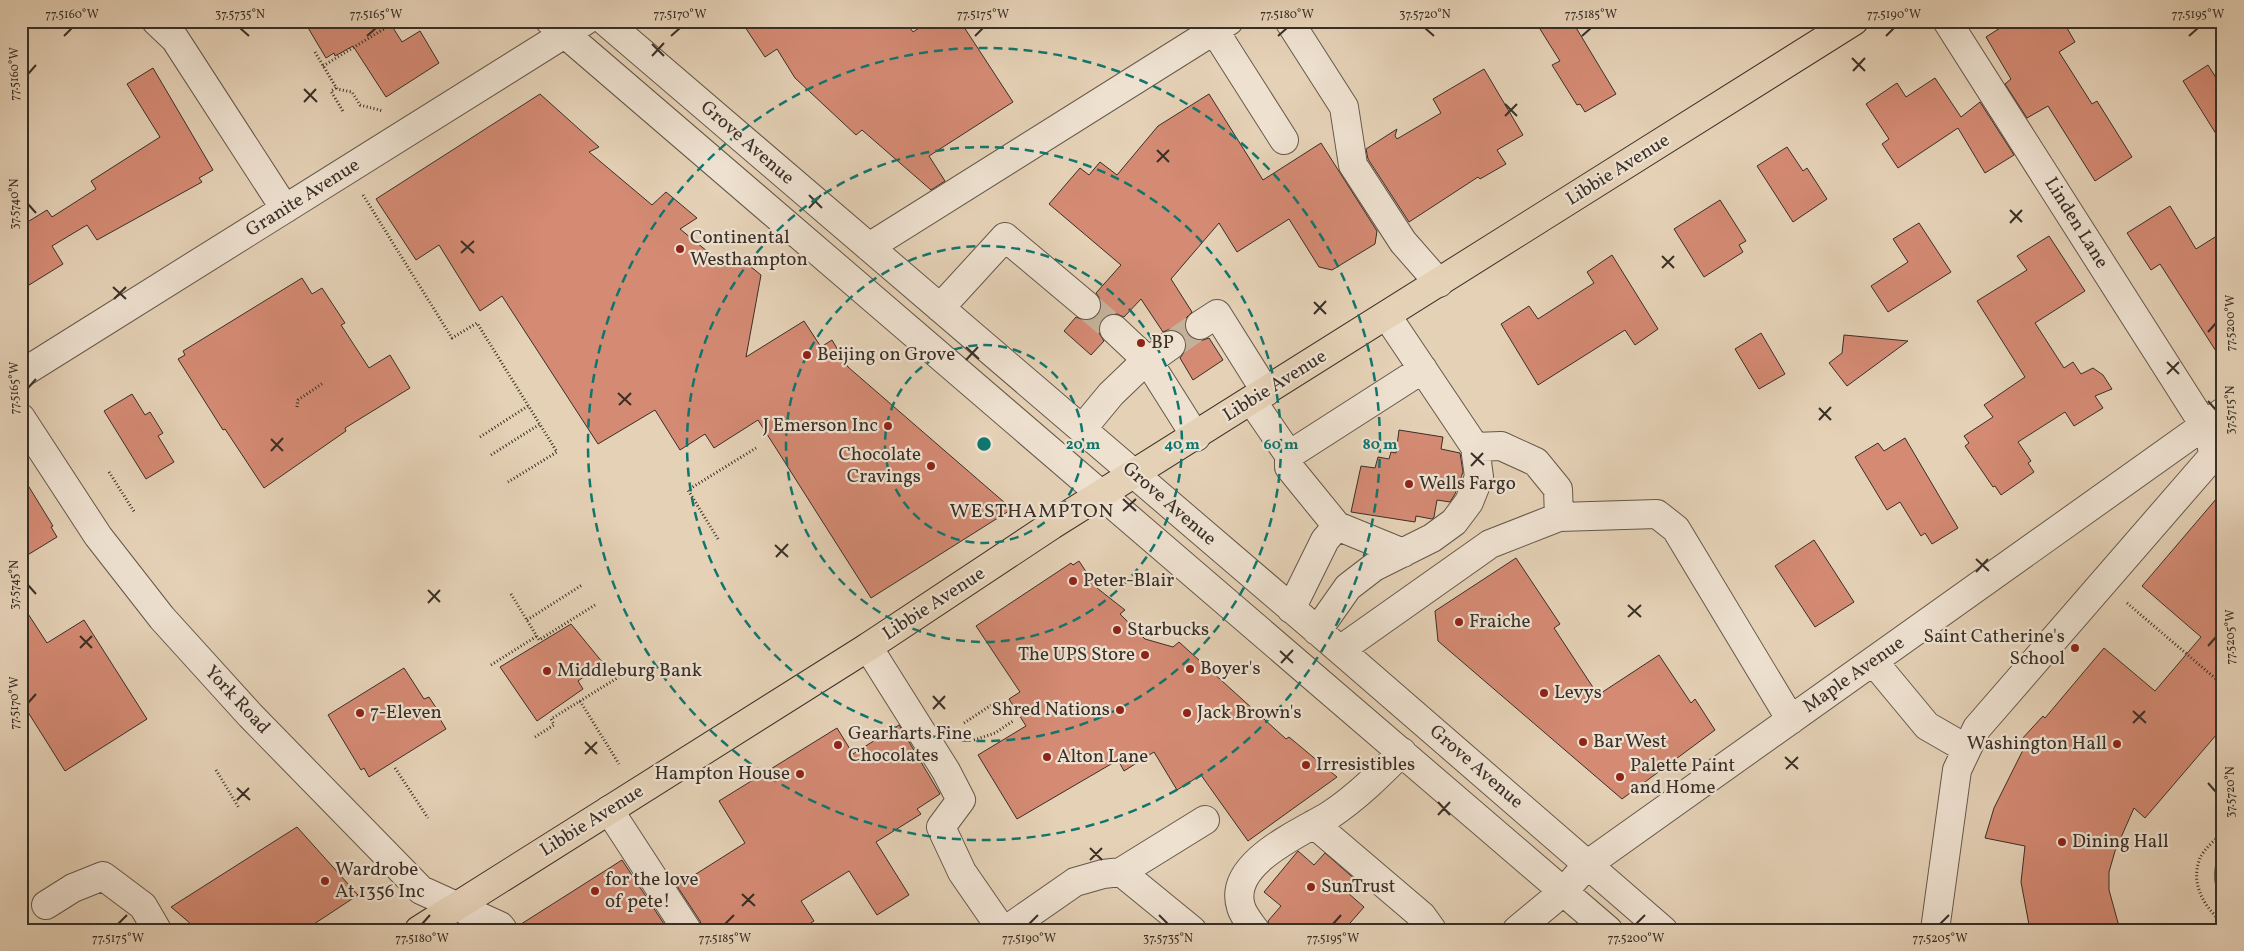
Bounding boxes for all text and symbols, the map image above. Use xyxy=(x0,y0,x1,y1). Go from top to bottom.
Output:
text: 77.5160°W xyxy=(45,7,99,23)
text: 37.5735°N xyxy=(215,7,265,23)
text: 77.5165°W xyxy=(350,7,402,23)
text: 77.5170°W xyxy=(654,7,706,23)
text: 77.5175°W xyxy=(957,7,1009,23)
text: 77.5180°W xyxy=(1260,7,1314,23)
text: 37.5720°N xyxy=(1399,7,1451,23)
text: 77.5185°W xyxy=(1565,7,1617,23)
text: 77.5190°W xyxy=(1867,7,1921,23)
text: 77.5195°W xyxy=(2172,7,2224,23)
text: 77.5160°W xyxy=(7,47,23,101)
street label: Grove Avenue xyxy=(694,95,800,191)
street label: Libbie Avenue xyxy=(1561,128,1675,212)
street label: Granite Avenue xyxy=(241,153,365,243)
street label: Linden Lane xyxy=(2038,172,2114,274)
text: 37.5740°N xyxy=(7,178,23,230)
place label: Continental Westhampton xyxy=(690,225,808,273)
marker: Continental Westhampton xyxy=(674,243,686,255)
text: 77.5200°W xyxy=(2223,295,2239,351)
place label: BP xyxy=(1151,330,1174,356)
marker: BP xyxy=(1135,337,1147,349)
place label: Beijing on Grove xyxy=(817,342,955,368)
street label: Libbie Avenue xyxy=(1218,344,1332,428)
marker: Beijing on Grove xyxy=(801,349,813,361)
text: 77.5165°W xyxy=(7,362,23,414)
text: 37.5715°N xyxy=(2223,386,2239,434)
place label: J Emerson Inc xyxy=(763,413,878,439)
marker: J Emerson Inc xyxy=(882,420,894,432)
centre of rings xyxy=(975,435,993,453)
text: 20 m xyxy=(1066,435,1101,456)
text: 40 m xyxy=(1164,435,1200,456)
text: 60 m xyxy=(1264,435,1299,456)
text: 80 m xyxy=(1363,435,1398,456)
place label: Chocolate Cravings xyxy=(838,442,921,490)
street label: Grove Avenue xyxy=(1116,456,1222,552)
marker: Chocolate Cravings xyxy=(925,460,937,472)
place label: Wells Fargo xyxy=(1419,471,1516,497)
marker: Wells Fargo xyxy=(1403,478,1415,490)
district label: WESTHAMPTON xyxy=(950,498,1114,526)
text: 37.5745°N xyxy=(7,560,23,610)
street label: Libbie Avenue xyxy=(878,561,990,647)
place label: Peter-Blair xyxy=(1083,568,1174,594)
marker: Peter-Blair xyxy=(1067,575,1079,587)
place label: Fraiche xyxy=(1469,609,1531,635)
text: 77.5205°W xyxy=(2223,609,2239,665)
marker: Fraiche xyxy=(1453,616,1465,628)
place label: Starbucks xyxy=(1127,617,1209,643)
marker: Starbucks xyxy=(1111,624,1123,636)
place label: Saint Catherine's School xyxy=(1923,624,2065,672)
street label: Maple Avenue xyxy=(1798,630,1910,720)
place label: The UPS Store xyxy=(1018,642,1135,668)
marker: Saint Catherine's School xyxy=(2069,642,2081,654)
marker: The UPS Store xyxy=(1139,649,1151,661)
place label: Boyer's xyxy=(1200,656,1261,682)
place label: Middleburg Bank xyxy=(557,658,702,684)
street label: York Road xyxy=(198,660,276,740)
marker: Boyer's xyxy=(1184,663,1196,675)
marker: Middleburg Bank xyxy=(541,665,553,677)
text: 77.5170°W xyxy=(7,677,23,729)
place label: Levys xyxy=(1554,680,1602,706)
marker: Levys xyxy=(1538,687,1550,699)
place label: Shred Nations xyxy=(991,697,1110,723)
place label: 7-Eleven xyxy=(370,700,442,726)
place label: Jack Brown's xyxy=(1197,700,1302,726)
marker: Shred Nations xyxy=(1114,704,1126,716)
marker: 7-Eleven xyxy=(354,707,366,719)
marker: Jack Brown's xyxy=(1181,707,1193,719)
street label: Grove Avenue xyxy=(1423,719,1529,815)
place label: Gearharts Fine Chocolates xyxy=(848,721,972,769)
place label: Bar West xyxy=(1593,729,1667,755)
place label: Washington Hall xyxy=(1967,731,2107,757)
marker: Bar West xyxy=(1577,736,1589,748)
marker: Washington Hall xyxy=(2111,738,2123,750)
marker: Gearharts Fine Chocolates xyxy=(832,739,844,751)
place label: Alton Lane xyxy=(1057,744,1148,770)
marker: Alton Lane xyxy=(1041,751,1053,763)
place label: Irresistibles xyxy=(1316,752,1415,778)
place label: Palette Paint and Home xyxy=(1630,753,1736,801)
marker: Irresistibles xyxy=(1300,759,1312,771)
place label: Hampton House xyxy=(655,761,790,787)
text: 37.5720°N xyxy=(2223,766,2239,818)
marker: Hampton House xyxy=(794,768,806,780)
marker: Palette Paint and Home xyxy=(1614,771,1626,783)
street label: Libbie Avenue xyxy=(535,779,649,863)
place label: Dining Hall xyxy=(2072,829,2169,855)
marker: Dining Hall xyxy=(2056,836,2068,848)
place label: Wardrobe At 1356 Inc xyxy=(335,857,425,905)
place label: for the love of pete! xyxy=(605,867,699,915)
place label: SunTrust xyxy=(1321,874,1396,900)
marker: Wardrobe At 1356 Inc xyxy=(319,875,331,887)
marker: SunTrust xyxy=(1305,881,1317,893)
marker: for the love of pete! xyxy=(589,885,601,897)
text: 77.5175°W xyxy=(92,931,144,947)
text: 77.5180°W xyxy=(395,931,449,947)
text: 77.5185°W xyxy=(699,931,751,947)
text: 77.5190°W xyxy=(1002,931,1056,947)
text: 37.5735°N xyxy=(1143,931,1193,947)
text: 77.5195°W xyxy=(1307,931,1359,947)
text: 77.5200°W xyxy=(1608,931,1664,947)
text: 77.5205°W xyxy=(1912,931,1968,947)

